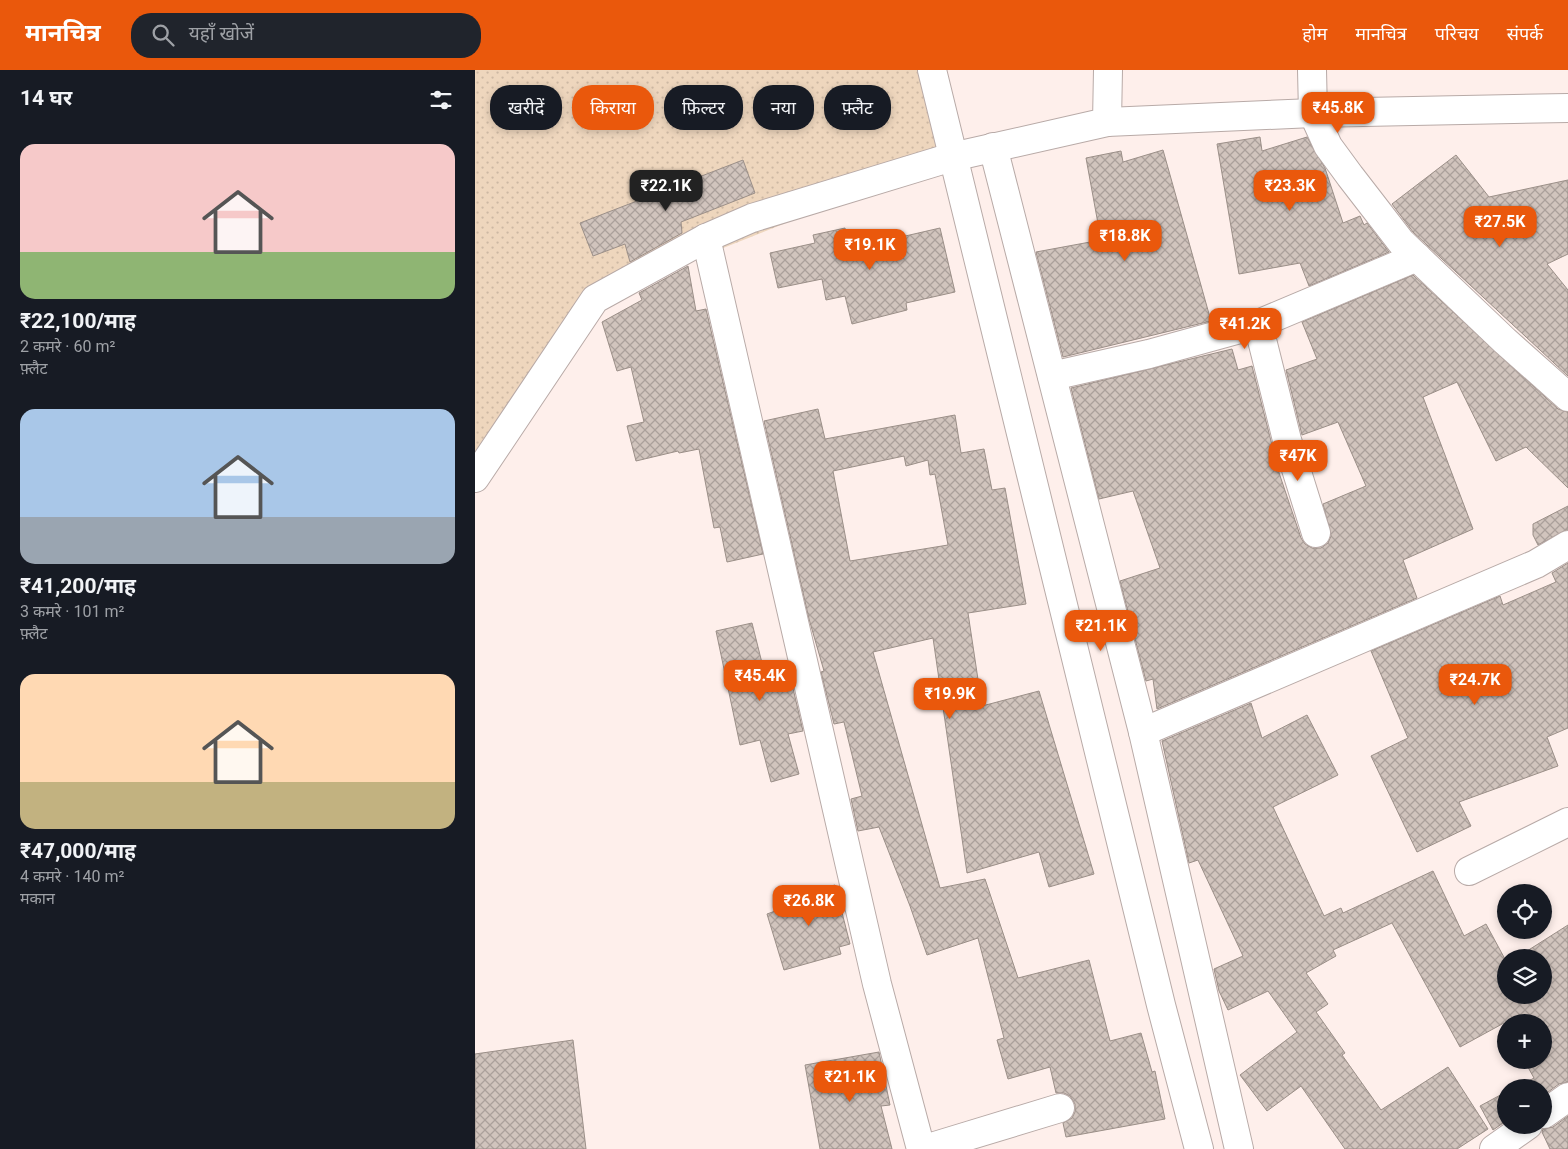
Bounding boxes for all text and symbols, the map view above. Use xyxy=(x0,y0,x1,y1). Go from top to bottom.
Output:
search box xyxy=(131,13,481,58)
text: मानचित्र xyxy=(25,19,101,47)
icon: search xyxy=(149,21,177,49)
text: यहाँ खोजें xyxy=(189,22,254,45)
text: होम xyxy=(1302,23,1327,44)
text: मानचित्र xyxy=(1355,23,1407,44)
text: परिचय xyxy=(1435,23,1479,44)
text: संपर्क xyxy=(1507,23,1543,44)
chip: खरीदें xyxy=(490,85,562,130)
chip: किराया xyxy=(572,85,654,130)
chip: फ़िल्टर xyxy=(664,85,743,130)
chip: नया xyxy=(753,85,814,130)
chip: फ़्लैट xyxy=(824,85,891,130)
text: 14 घर xyxy=(20,86,72,110)
icon: filters xyxy=(427,86,455,114)
pin: ₹45.8K xyxy=(1297,92,1379,134)
text: ₹45.8K xyxy=(1313,98,1363,117)
pin: ₹22.1K xyxy=(625,170,707,212)
pin: ₹23.3K xyxy=(1249,170,1331,212)
text: ₹22.1K xyxy=(641,176,691,195)
text: ₹23.3K xyxy=(1265,176,1315,195)
icon: home xyxy=(193,177,283,267)
pin: ₹27.5K xyxy=(1459,206,1541,248)
text: ₹27.5K xyxy=(1475,212,1525,231)
pin: ₹18.8K xyxy=(1084,220,1166,262)
text: ₹18.8K xyxy=(1100,226,1150,245)
pin: ₹19.1K xyxy=(829,228,911,271)
text: ₹19.1K xyxy=(845,235,895,254)
pin: ₹41.2K xyxy=(1204,308,1286,350)
text: ₹22,100/माह xyxy=(20,309,136,333)
text: ₹41.2K xyxy=(1220,314,1270,333)
text: 2 कमरे · 60 m² xyxy=(20,337,115,356)
text: फ़्लैट xyxy=(20,359,48,378)
pin: ₹47K xyxy=(1268,440,1328,482)
icon: home xyxy=(193,442,283,532)
text: ₹47K xyxy=(1280,446,1316,465)
text: ₹41,200/माह xyxy=(20,574,136,598)
text: 3 कमरे · 101 m² xyxy=(20,602,124,621)
pin: ₹21.1K xyxy=(1060,610,1142,652)
text: ₹21.1K xyxy=(1076,616,1126,635)
text: फ़्लैट xyxy=(20,624,48,643)
pin: ₹45.4K xyxy=(719,660,801,702)
pin: ₹24.7K xyxy=(1434,664,1516,706)
text: ₹45.4K xyxy=(735,666,785,685)
text: ₹24.7K xyxy=(1450,670,1500,689)
pin: ₹19.9K xyxy=(909,678,991,720)
text: ₹19.9K xyxy=(925,684,975,703)
icon: home xyxy=(193,707,283,797)
text: ₹47,000/माह xyxy=(20,839,136,863)
text: 4 कमरे · 140 m² xyxy=(20,867,124,886)
pin: ₹26.8K xyxy=(768,884,850,927)
map controls xyxy=(1497,884,1552,1134)
button: locate xyxy=(1497,884,1552,939)
text: मकान xyxy=(20,889,55,908)
text: ₹26.8K xyxy=(784,891,834,910)
button: layers xyxy=(1497,949,1552,1004)
button: + xyxy=(1497,1014,1552,1069)
pin: ₹21.1K xyxy=(809,1060,891,1103)
text: ₹21.1K xyxy=(825,1067,875,1086)
button: − xyxy=(1497,1079,1552,1134)

